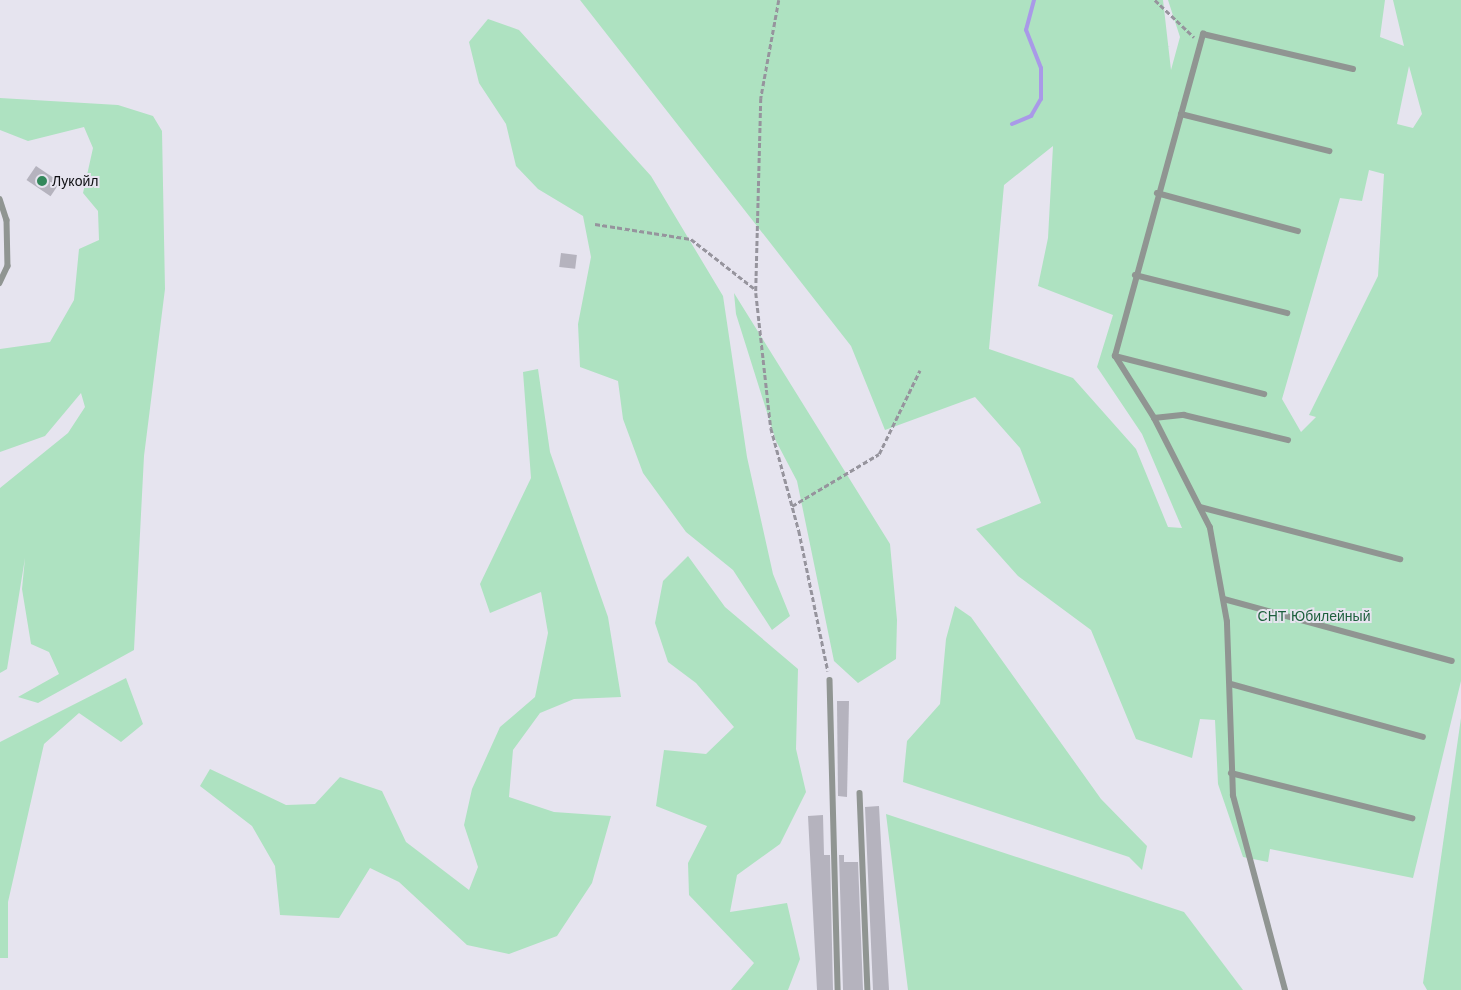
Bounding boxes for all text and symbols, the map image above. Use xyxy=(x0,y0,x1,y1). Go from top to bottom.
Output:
place label: Лукойл xyxy=(52,173,98,189)
marker: Лукойл xyxy=(36,175,48,187)
park label: СНТ Юбилейный xyxy=(1258,608,1370,624)

